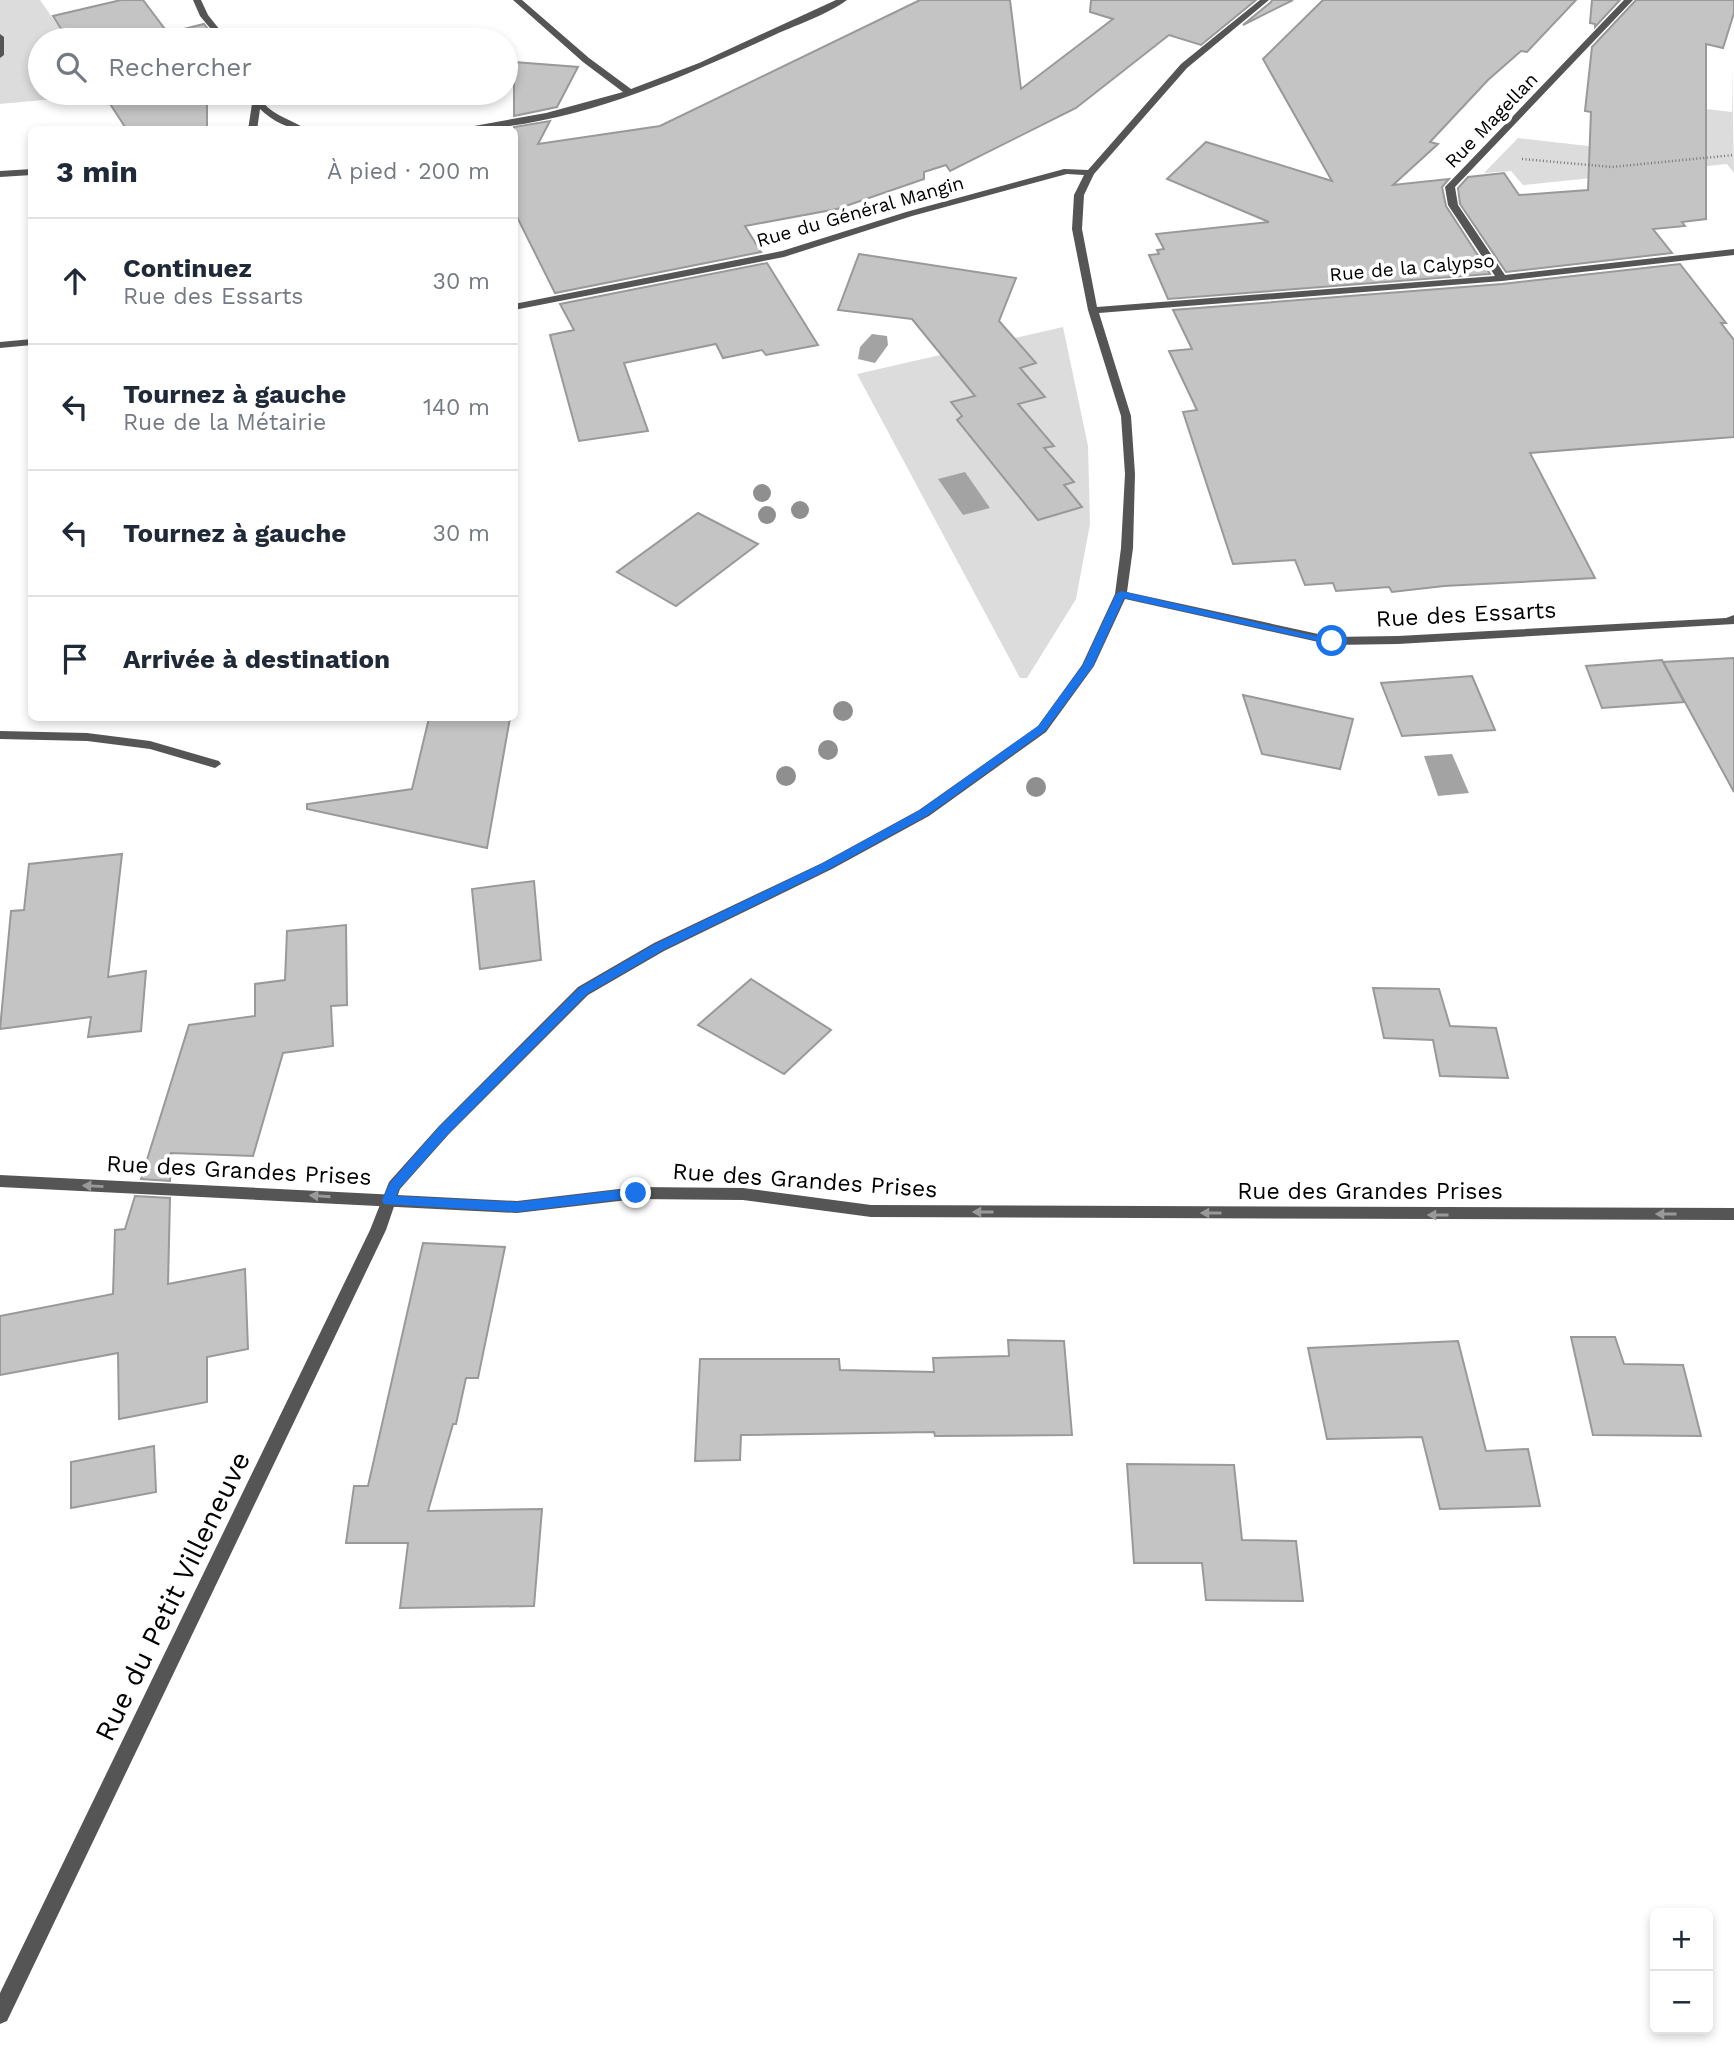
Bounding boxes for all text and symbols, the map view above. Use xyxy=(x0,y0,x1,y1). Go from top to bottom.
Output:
search box xyxy=(28,28,518,105)
icon: search xyxy=(52,48,90,86)
text: Rechercher xyxy=(108,52,252,82)
street label: Rue Magellan xyxy=(1440,68,1543,173)
text: 3 min xyxy=(56,154,138,189)
text: À pied · 200 m xyxy=(327,158,490,185)
street label: Rue du Général Mangin xyxy=(754,171,966,252)
street label: Rue de la Calypso xyxy=(1328,249,1496,286)
text: Continuez xyxy=(123,253,252,283)
icon: ahead xyxy=(56,262,94,300)
text: 30 m xyxy=(433,268,490,295)
text: Rue des Essarts xyxy=(123,283,303,310)
text: Tournez à gauche xyxy=(123,379,346,409)
icon: left xyxy=(56,388,94,426)
text: 140 m xyxy=(423,394,490,421)
text: Rue de la Métairie xyxy=(123,409,326,436)
icon: left xyxy=(56,514,94,552)
text: Tournez à gauche xyxy=(123,518,346,548)
text: 30 m xyxy=(433,520,490,547)
street label: Rue des Essarts xyxy=(1375,596,1557,633)
route start xyxy=(1316,625,1347,656)
icon: arrive xyxy=(56,640,94,678)
text: Arrivée à destination xyxy=(123,644,390,674)
street label: Rue des Grandes Prises xyxy=(106,1150,372,1191)
street label: Rue des Grandes Prises xyxy=(672,1158,938,1203)
route end xyxy=(620,1177,651,1208)
street label: Rue des Grandes Prises xyxy=(1237,1178,1503,1205)
one-way arrow xyxy=(82,1180,104,1191)
one-way arrow xyxy=(309,1190,331,1201)
one-way arrow xyxy=(972,1206,994,1218)
one-way arrow xyxy=(1200,1207,1222,1219)
one-way arrow xyxy=(1655,1208,1677,1220)
one-way arrow xyxy=(1427,1209,1449,1221)
street label: Rue du Petit Villeneuve xyxy=(88,1446,257,1746)
map controls xyxy=(1650,1908,1713,2034)
button: + xyxy=(1650,1908,1713,1971)
button: − xyxy=(1650,1971,1713,2034)

